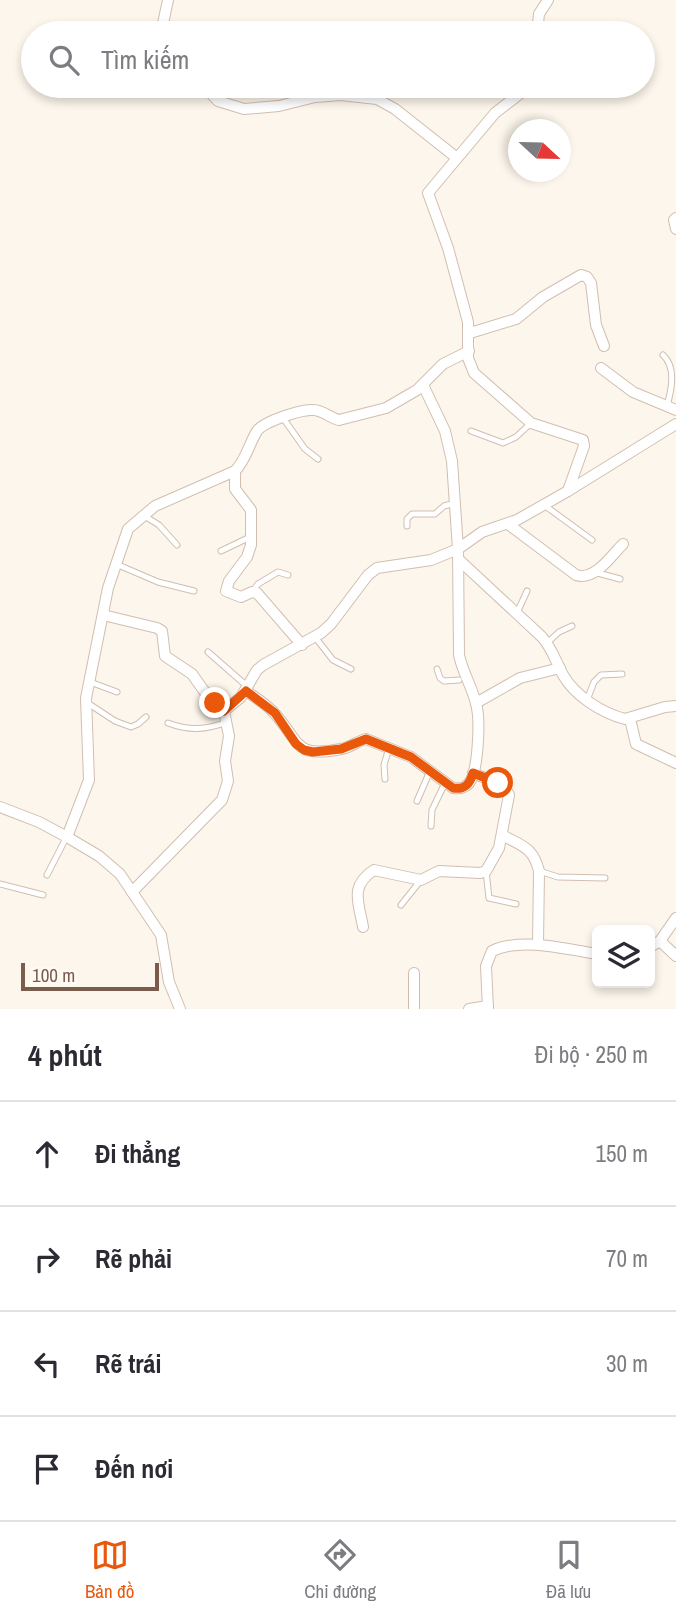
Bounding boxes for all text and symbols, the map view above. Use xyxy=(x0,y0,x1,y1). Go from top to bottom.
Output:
search box xyxy=(21,21,655,98)
icon: search xyxy=(45,41,83,79)
text: Tìm kiếm xyxy=(101,42,189,77)
north arrow xyxy=(508,119,571,182)
route end xyxy=(199,687,230,718)
route start xyxy=(482,767,513,798)
map controls xyxy=(592,925,655,988)
button: layers xyxy=(592,925,655,988)
scale bar xyxy=(21,960,159,992)
text: 100 m xyxy=(32,962,75,988)
text: 4 phút xyxy=(28,1035,102,1075)
text: Đi bộ · 250 m xyxy=(535,1039,648,1070)
icon: ahead xyxy=(28,1135,66,1173)
text: Đi thẳng xyxy=(95,1136,180,1171)
text: 150 m xyxy=(596,1138,648,1169)
icon: right xyxy=(28,1240,66,1278)
text: Rẽ phải xyxy=(95,1241,172,1276)
text: 70 m xyxy=(606,1243,648,1274)
icon: left xyxy=(28,1345,66,1383)
text: Rẽ trái xyxy=(95,1346,161,1381)
text: 30 m xyxy=(606,1348,648,1379)
icon: arrive xyxy=(28,1450,66,1488)
text: Đến nơi xyxy=(95,1451,173,1486)
tab: Bản đồ xyxy=(85,1536,134,1604)
tab: Chỉ đường xyxy=(304,1536,376,1604)
tab: Đã lưu xyxy=(546,1536,591,1604)

